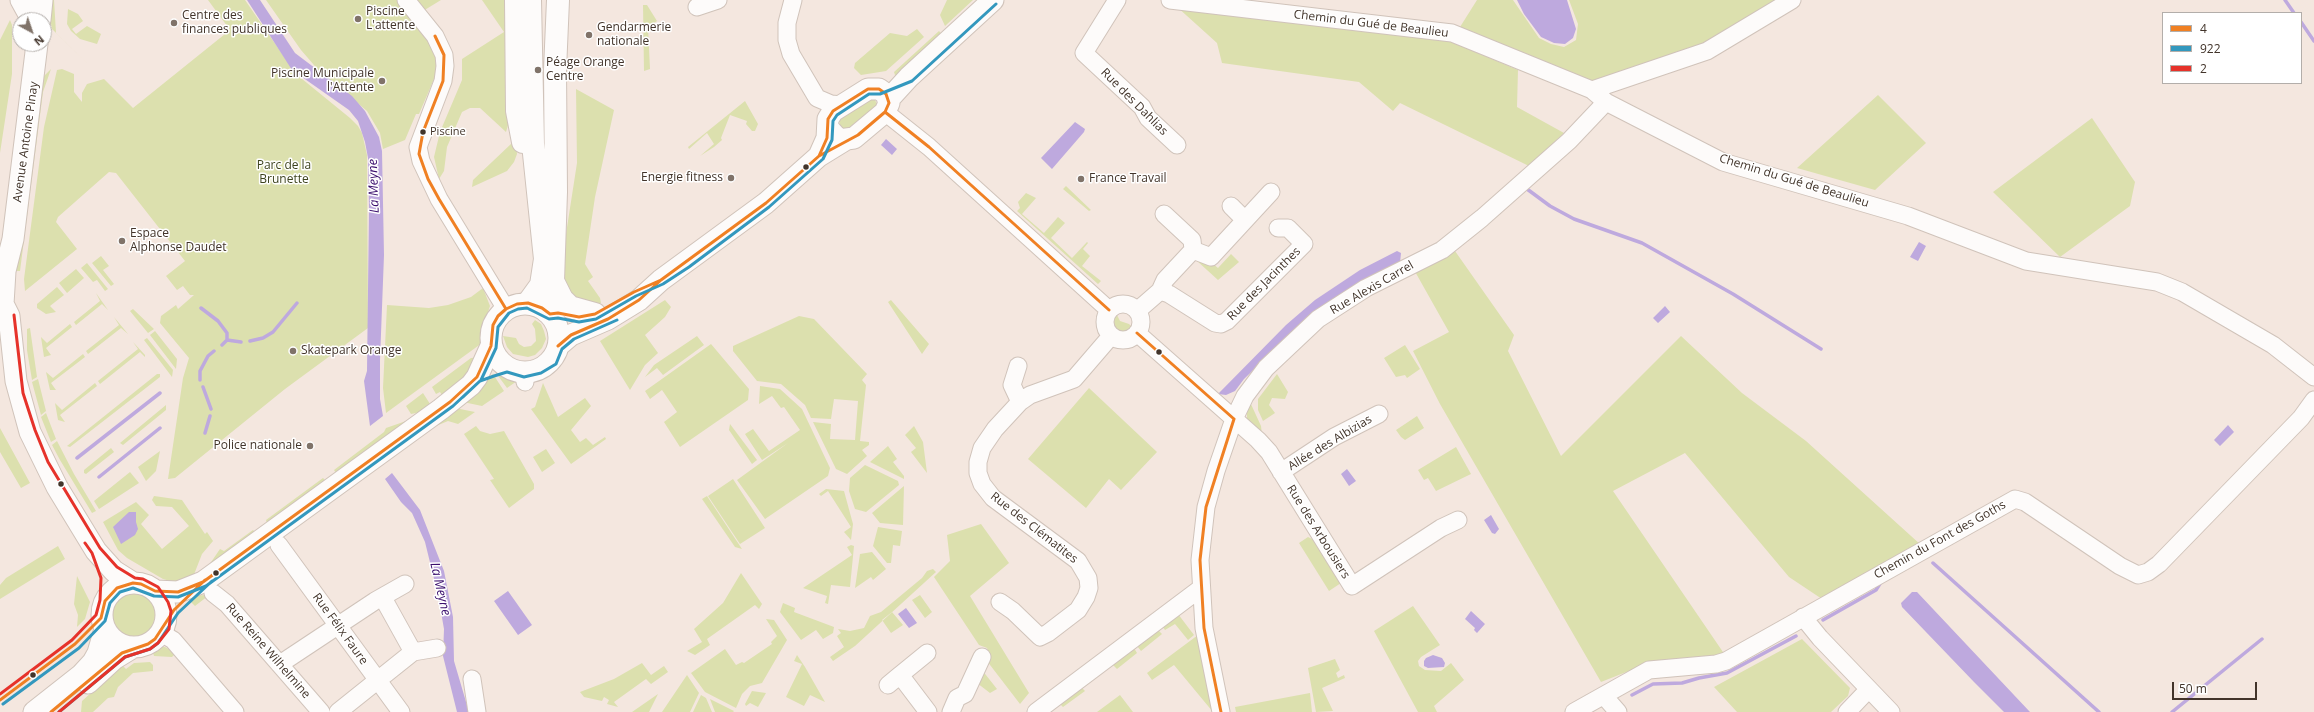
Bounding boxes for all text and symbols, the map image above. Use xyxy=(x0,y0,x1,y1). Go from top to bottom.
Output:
place label: Piscine L'attente xyxy=(366,5,415,33)
street label: Chemin du Gué de Beaulieu xyxy=(1293,7,1449,41)
place label: Centre des finances publiques xyxy=(182,9,287,37)
north arrow xyxy=(12,12,52,52)
legend xyxy=(2162,12,2302,84)
marker: Piscine L'attente xyxy=(353,14,363,24)
marker: Centre des finances publiques xyxy=(169,18,179,28)
text: 4 xyxy=(2200,20,2207,37)
place label: Gendarmerie nationale xyxy=(597,21,671,49)
marker: Gendarmerie nationale xyxy=(584,30,594,40)
text: N xyxy=(31,32,48,49)
text: 922 xyxy=(2200,40,2221,57)
place label: Péage Orange Centre xyxy=(546,56,625,84)
text: 2 xyxy=(2200,60,2207,77)
marker: Péage Orange Centre xyxy=(533,65,543,75)
street label: Rue des Dahlias xyxy=(1098,66,1170,138)
place label: Piscine Municipale l'Attente xyxy=(271,67,374,95)
marker: Piscine Municipale l'Attente xyxy=(377,76,387,86)
street label: Avenue Antoine Pinay xyxy=(10,81,42,203)
place label: Piscine xyxy=(430,125,466,139)
marker: Piscine xyxy=(418,127,428,137)
street label: Chemin du Gué de Beaulieu xyxy=(1717,151,1871,211)
park label: Parc de la Brunette xyxy=(257,159,311,187)
water label: La Meyne xyxy=(365,159,383,213)
unlabelled marker xyxy=(801,162,811,172)
place label: Energie fitness xyxy=(641,171,723,185)
place label: France Travail xyxy=(1089,172,1167,186)
marker: Energie fitness xyxy=(726,173,736,183)
marker: France Travail xyxy=(1076,174,1086,184)
place label: Espace Alphonse Daudet xyxy=(130,227,227,255)
marker: Espace Alphonse Daudet xyxy=(117,236,127,246)
street label: Rue des Jacinthes xyxy=(1224,244,1304,324)
street label: Rue Alexis Carrel xyxy=(1328,258,1416,318)
place label: Skatepark Orange xyxy=(301,344,401,358)
marker: Skatepark Orange xyxy=(288,346,298,356)
unlabelled marker xyxy=(1154,347,1164,357)
street label: Allée des Albizias xyxy=(1285,412,1375,474)
place label: Police nationale xyxy=(214,439,302,453)
marker: Police nationale xyxy=(305,441,315,451)
unlabelled marker xyxy=(56,479,66,489)
street label: Rue des Arbousiers xyxy=(1283,482,1353,582)
street label: Rue des Clématites xyxy=(988,489,1080,567)
street label: Chemin du Font des Goths xyxy=(1872,498,2008,582)
water label: La Meyne xyxy=(426,561,454,617)
unlabelled marker xyxy=(211,568,221,578)
street label: Rue Félix Faure xyxy=(309,590,371,668)
street label: Rue Reine Wilhelmine xyxy=(223,600,313,702)
unlabelled marker xyxy=(28,670,38,680)
scale bar xyxy=(2174,674,2259,700)
text: 50 m xyxy=(2179,680,2207,697)

